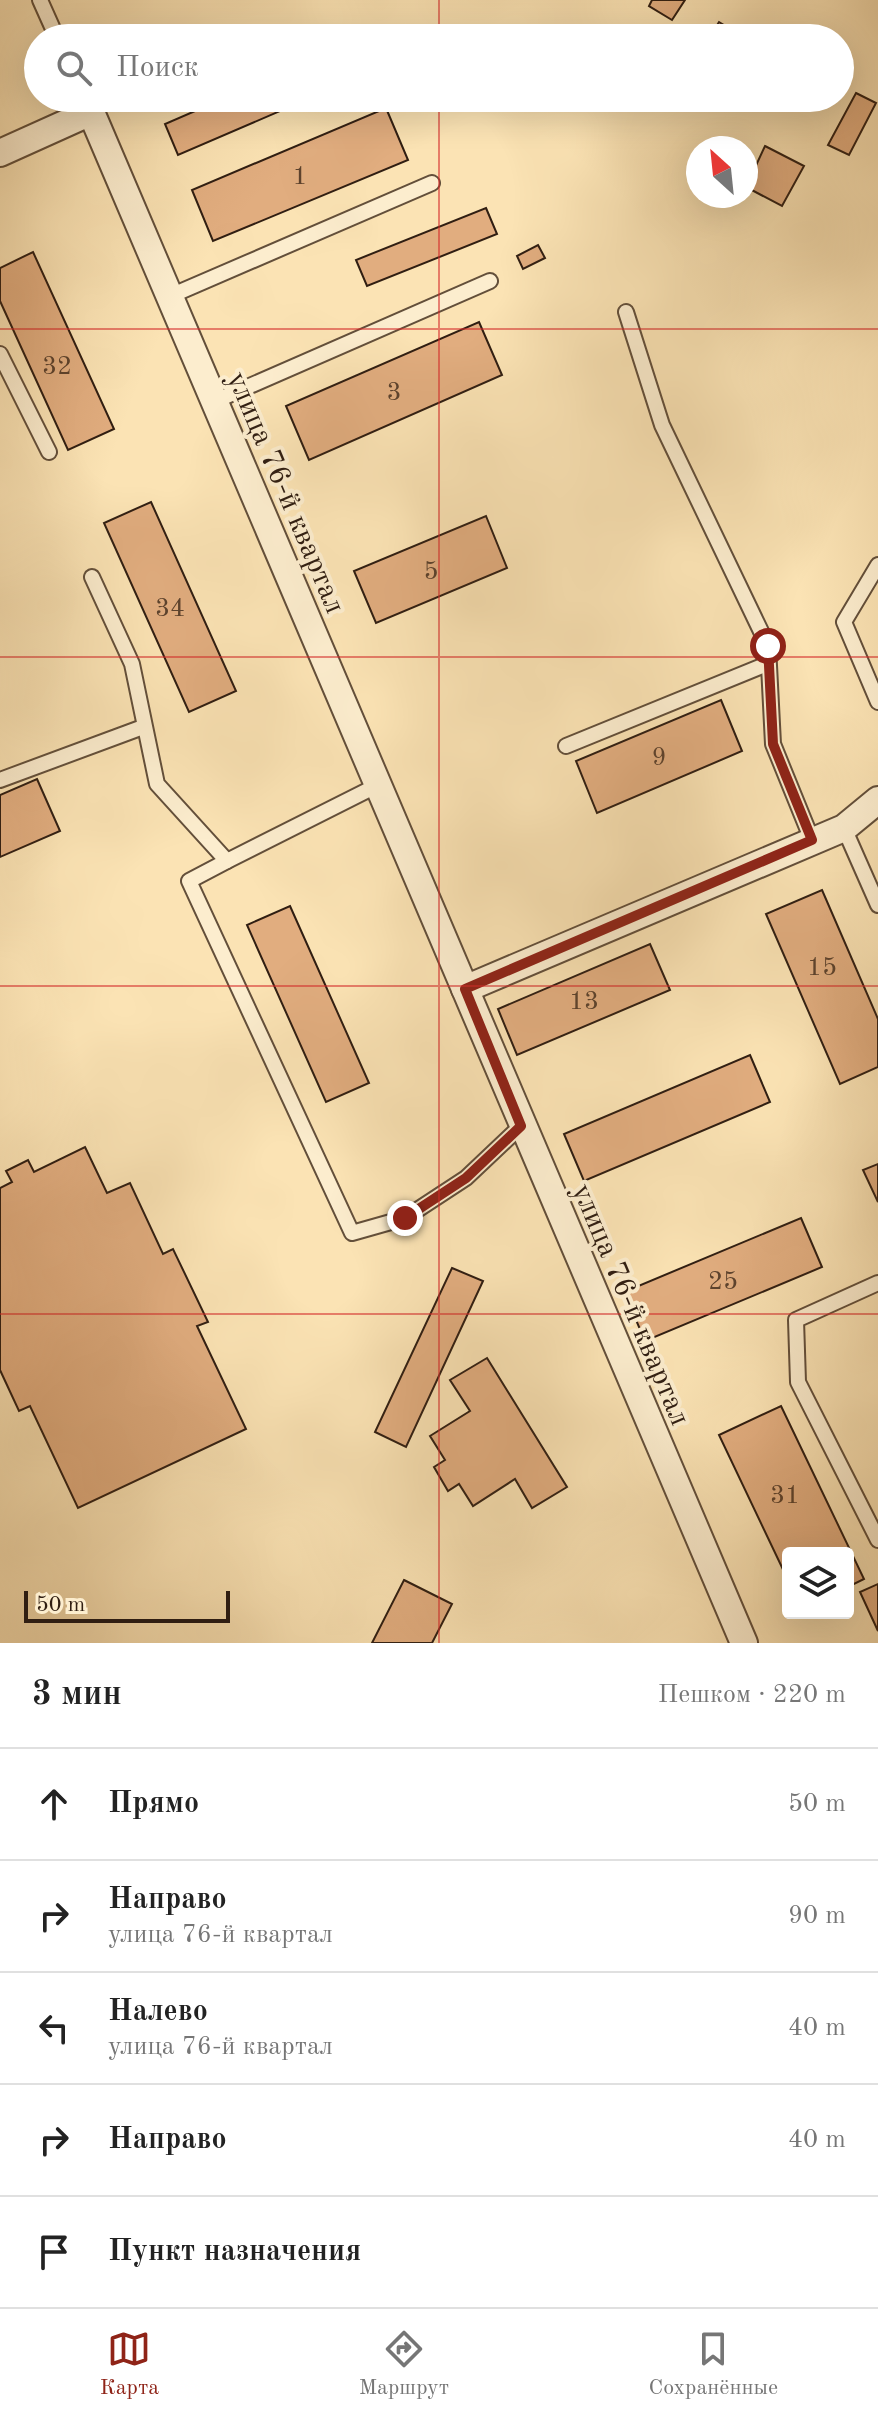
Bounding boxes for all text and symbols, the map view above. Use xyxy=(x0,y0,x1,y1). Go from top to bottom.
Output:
search box xyxy=(24,24,854,112)
icon: search xyxy=(52,46,96,90)
text: Поиск xyxy=(116,53,199,83)
north arrow xyxy=(686,136,758,208)
house number: 1 xyxy=(292,164,308,190)
house number: 32 xyxy=(42,354,72,380)
street label: улица 76-й квартал xyxy=(221,367,350,618)
house number: 3 xyxy=(386,380,402,406)
house number: 5 xyxy=(423,559,439,585)
house number: 34 xyxy=(155,596,185,622)
route start xyxy=(750,628,786,664)
house number: 9 xyxy=(651,745,667,771)
house number: 15 xyxy=(807,955,837,981)
house number: 13 xyxy=(569,989,599,1015)
street label: улица 76-й квартал xyxy=(566,1179,695,1430)
route end xyxy=(387,1200,423,1236)
house number: 25 xyxy=(708,1269,738,1295)
house number: 31 xyxy=(770,1483,800,1509)
map controls xyxy=(782,1547,854,1619)
button: layers xyxy=(782,1547,854,1619)
scale bar xyxy=(24,1587,230,1623)
text: 50 m xyxy=(36,1594,85,1616)
text: 3 мин xyxy=(32,1678,122,1712)
text: Пешком · 220 m xyxy=(658,1682,846,1708)
icon: ahead xyxy=(32,1782,76,1826)
text: Прямо xyxy=(108,1789,199,1819)
text: 50 m xyxy=(788,1791,846,1817)
text: Направо xyxy=(108,1885,227,1915)
icon: right xyxy=(32,1894,76,1938)
text: 90 m xyxy=(788,1903,846,1929)
text: улица 76-й квартал xyxy=(108,1922,333,1948)
text: Налево xyxy=(108,1997,208,2027)
icon: left xyxy=(32,2006,76,2050)
text: 40 m xyxy=(788,2015,846,2041)
text: улица 76-й квартал xyxy=(108,2034,333,2060)
icon: right xyxy=(32,2118,76,2162)
text: Направо xyxy=(108,2125,227,2155)
text: 40 m xyxy=(788,2127,846,2153)
icon: arrive xyxy=(32,2230,76,2274)
text: Пункт назначения xyxy=(108,2237,361,2267)
tab: Карта xyxy=(100,2327,159,2402)
tab: Маршрут xyxy=(359,2327,449,2402)
tab: Сохранённые xyxy=(648,2327,778,2402)

